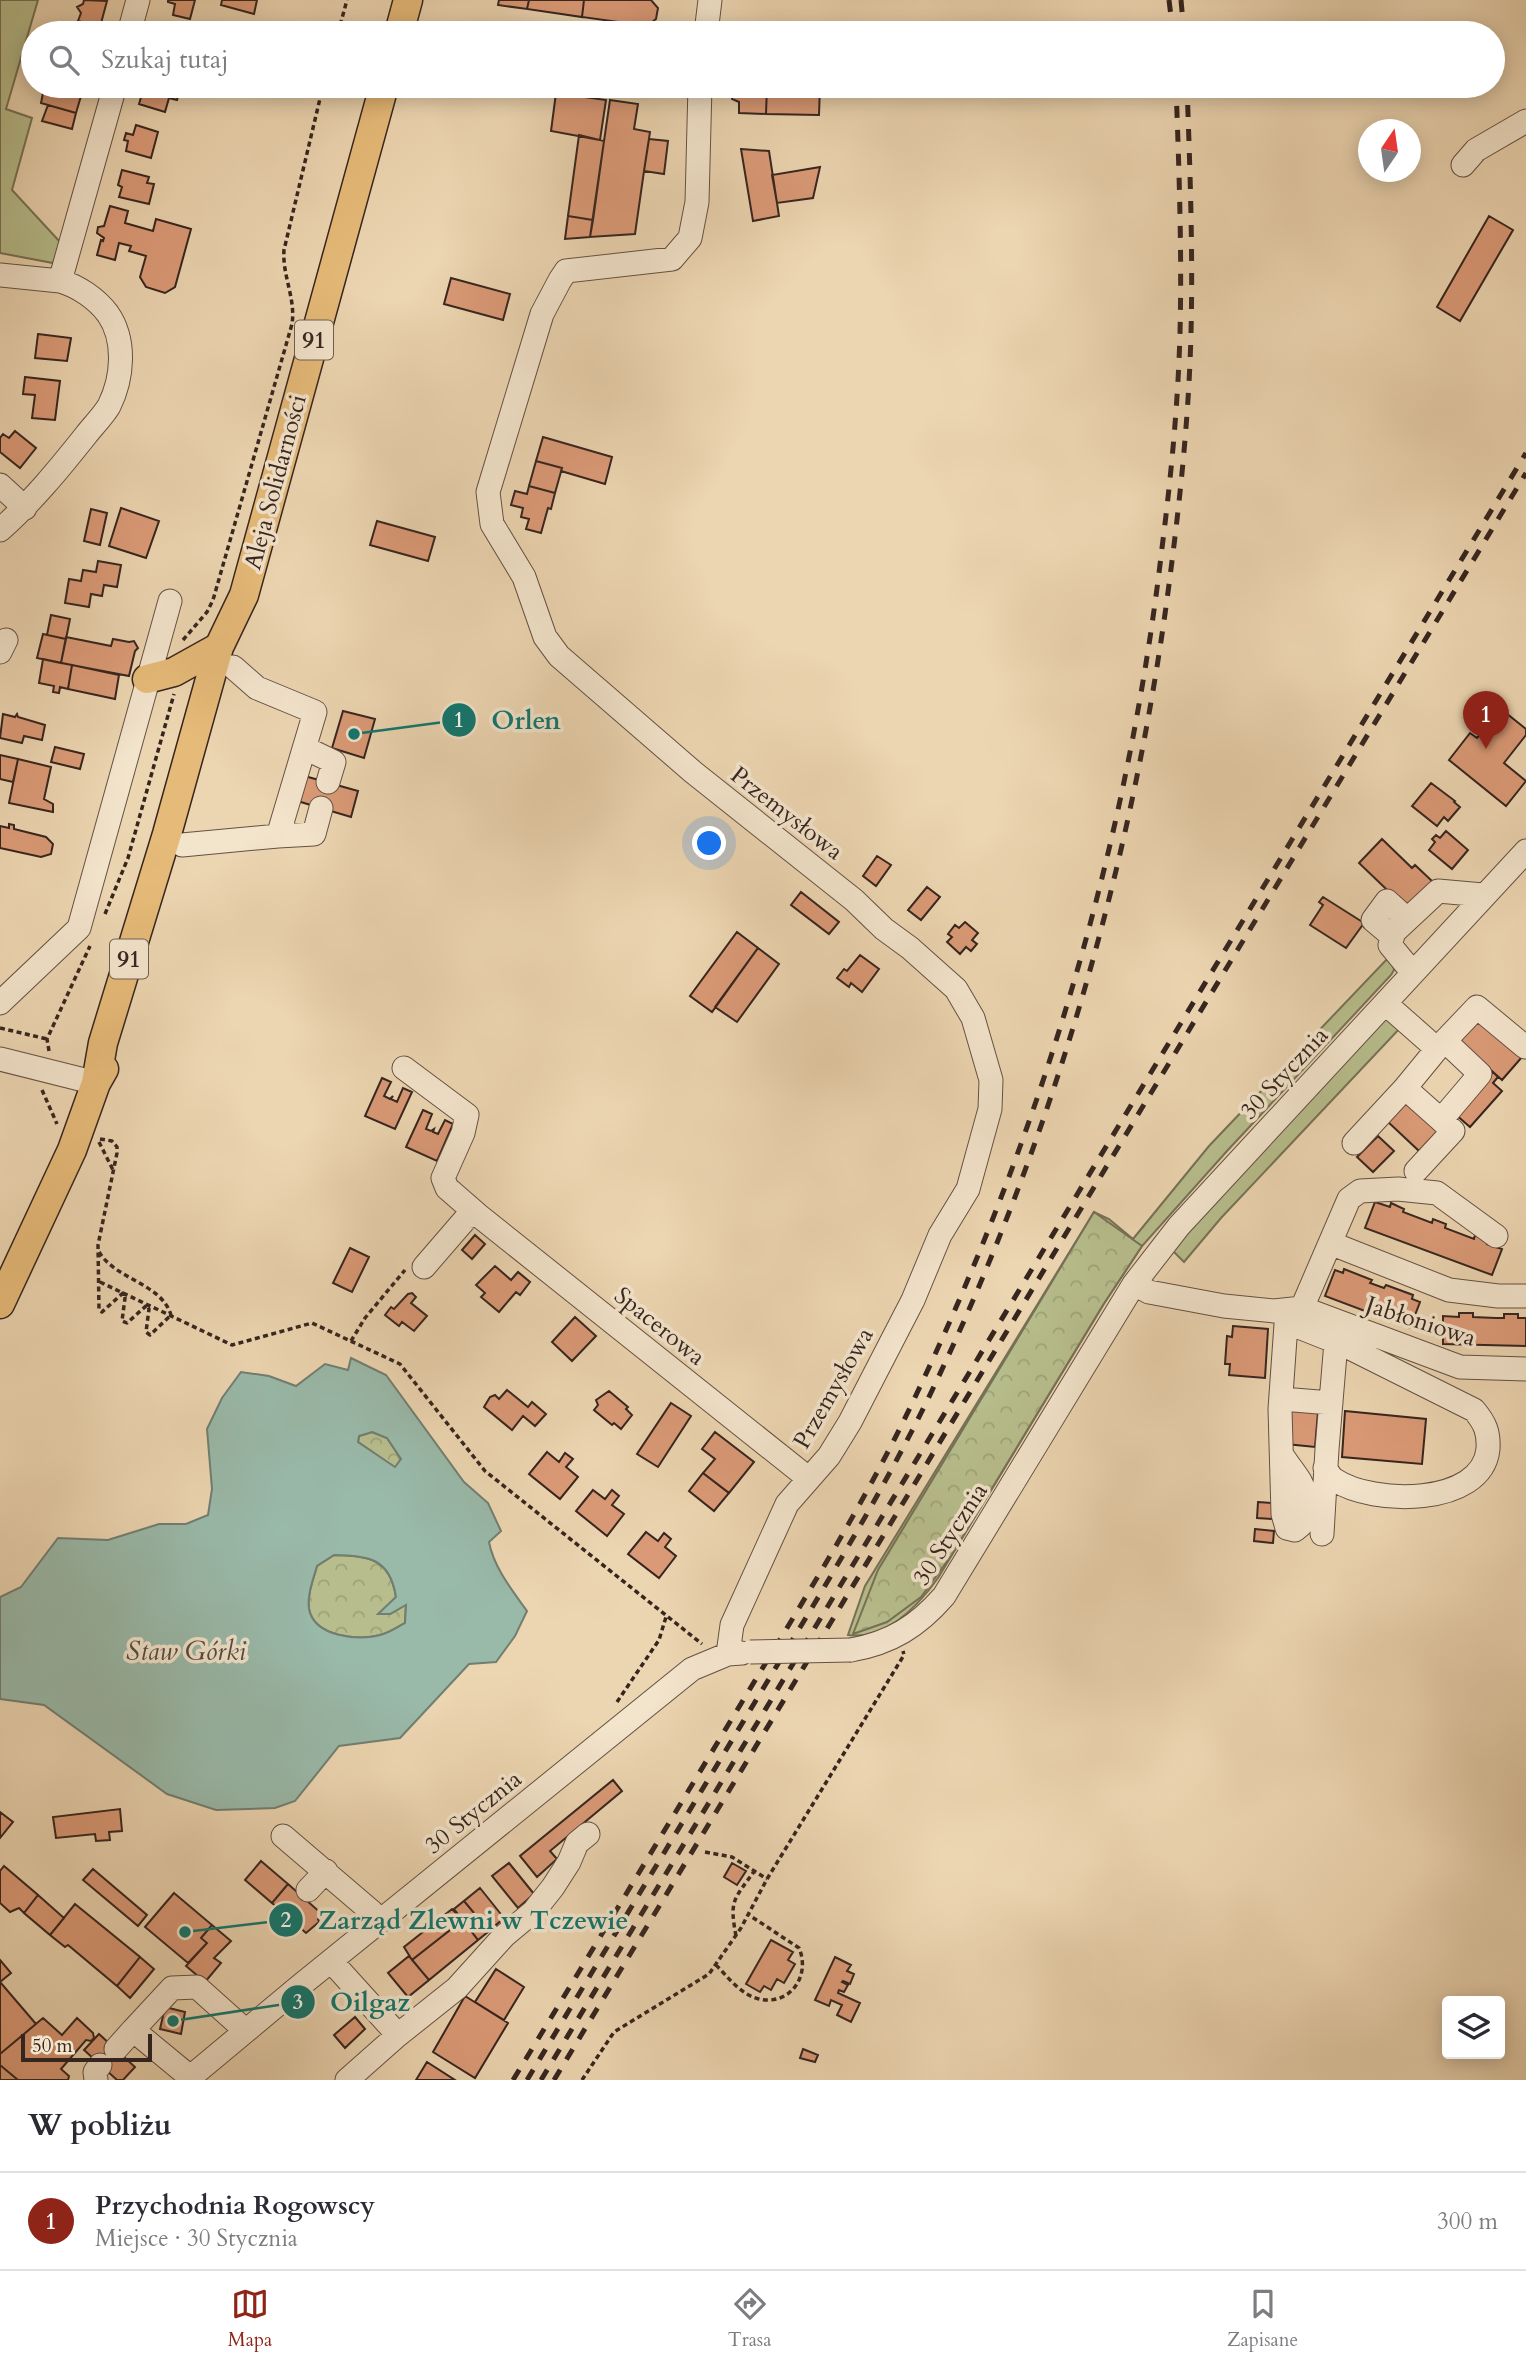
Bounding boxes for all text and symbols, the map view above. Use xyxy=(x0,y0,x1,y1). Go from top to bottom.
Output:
search box xyxy=(21,21,1505,98)
icon: search xyxy=(45,41,83,79)
text: Szukaj tutaj xyxy=(101,42,229,77)
north arrow xyxy=(1358,119,1421,182)
road number: 91 xyxy=(295,320,333,360)
street label: Aleja Solidarności xyxy=(236,391,315,573)
pin: 1 xyxy=(1463,691,1509,749)
callout: Orlen xyxy=(442,696,574,743)
text: Orlen xyxy=(491,703,561,738)
text: 1 xyxy=(454,706,464,735)
street label: Przemysłowa xyxy=(723,759,850,868)
your location xyxy=(692,826,726,860)
road number: 91 xyxy=(110,940,148,978)
street label: 30 Stycznia xyxy=(1233,1019,1336,1127)
street label: Spacerowa xyxy=(607,1279,713,1374)
street label: Jabłoniowa xyxy=(1359,1287,1481,1355)
street label: Przemysłowa xyxy=(785,1321,882,1455)
street label: 30 Stycznia xyxy=(905,1476,996,1592)
water label: Staw Górki xyxy=(126,1634,247,1669)
street label: 30 Stycznia xyxy=(418,1763,529,1862)
callout: Zarząd Zlewni w Tczewie xyxy=(269,1896,643,1943)
text: Zarząd Zlewni w Tczewie xyxy=(318,1903,628,1938)
text: 2 xyxy=(281,1906,292,1935)
callout: Oilgaz xyxy=(280,1978,424,2025)
text: Oilgaz xyxy=(330,1985,410,2020)
text: 3 xyxy=(293,1988,303,2017)
map controls xyxy=(1442,1996,1505,2059)
button: layers xyxy=(1442,1996,1505,2059)
scale bar xyxy=(21,2031,152,2063)
text: 50 m xyxy=(32,2033,73,2059)
text: W pobliżu xyxy=(28,2105,172,2146)
text: Przychodnia Rogowscy xyxy=(95,2188,375,2223)
text: 1 xyxy=(45,2206,57,2237)
text: 300 m xyxy=(1437,2206,1498,2237)
text: Miejsce · 30 Stycznia xyxy=(95,2223,298,2254)
tab: Mapa xyxy=(228,2285,272,2353)
tab: Trasa xyxy=(728,2285,771,2353)
tab: Zapisane xyxy=(1227,2285,1298,2353)

